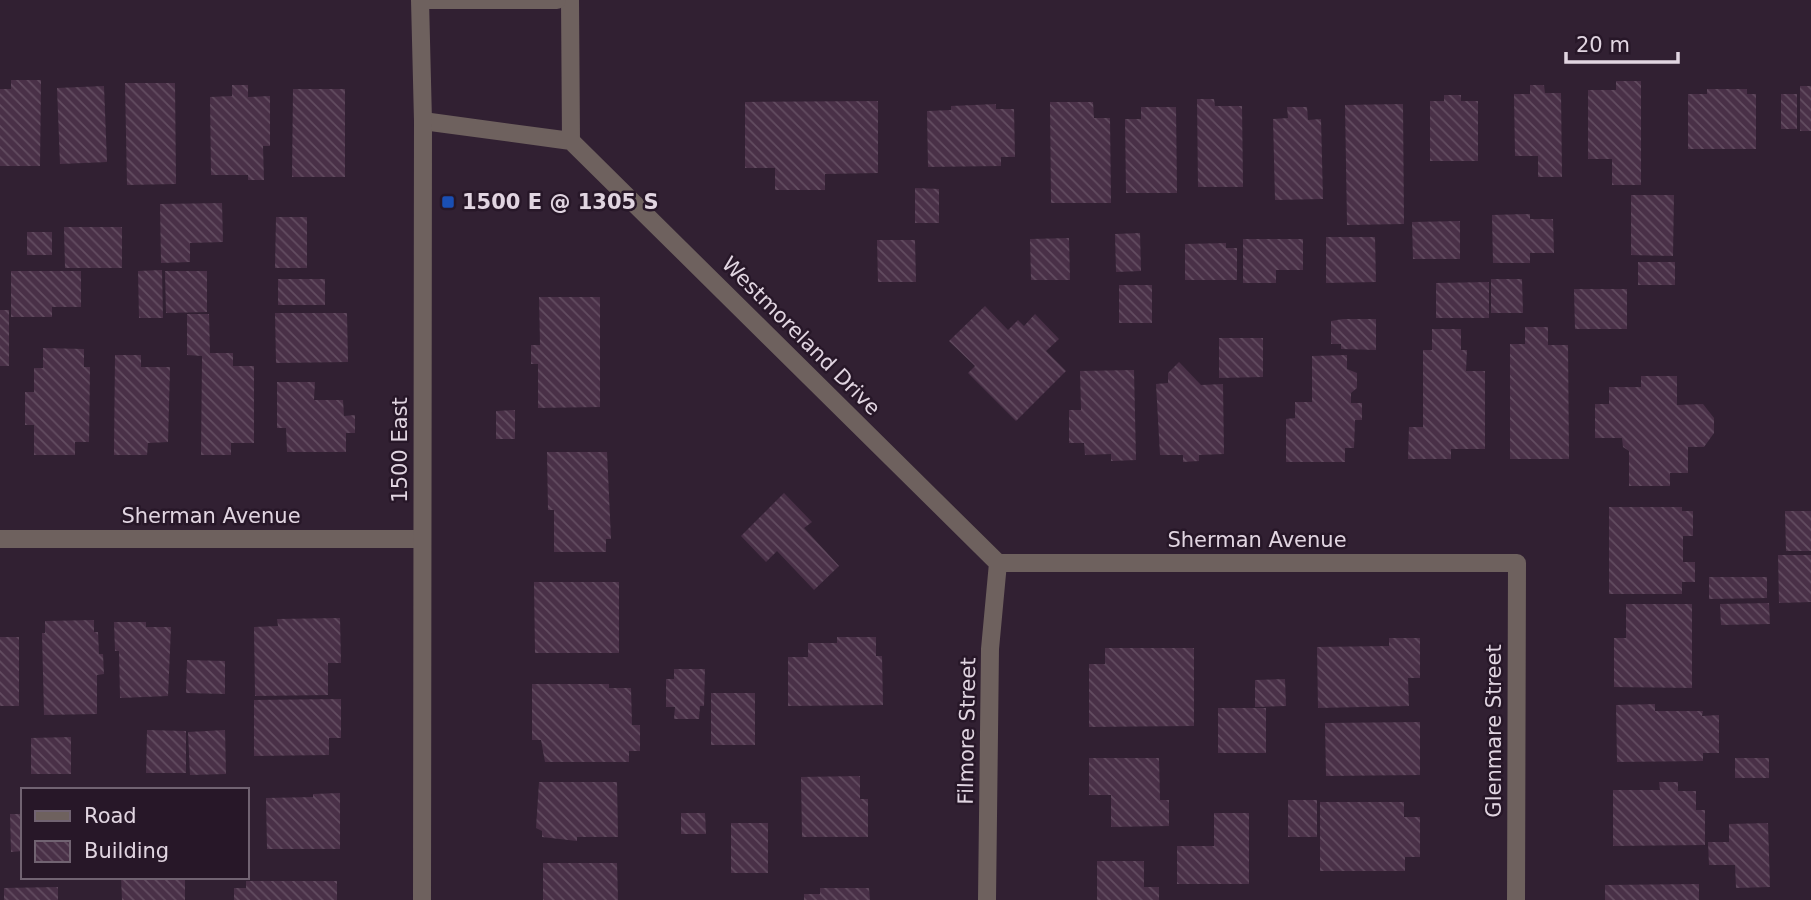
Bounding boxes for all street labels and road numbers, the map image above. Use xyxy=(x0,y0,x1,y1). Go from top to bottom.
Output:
street label: Westmoreland Drive xyxy=(717,252,885,420)
street label: 1500 East xyxy=(388,397,412,503)
street label: Sherman Avenue xyxy=(121,504,301,528)
street label: Sherman Avenue xyxy=(1167,528,1347,552)
street label: Glenmare Street xyxy=(1482,644,1506,818)
street label: Filmore Street xyxy=(954,657,980,805)

